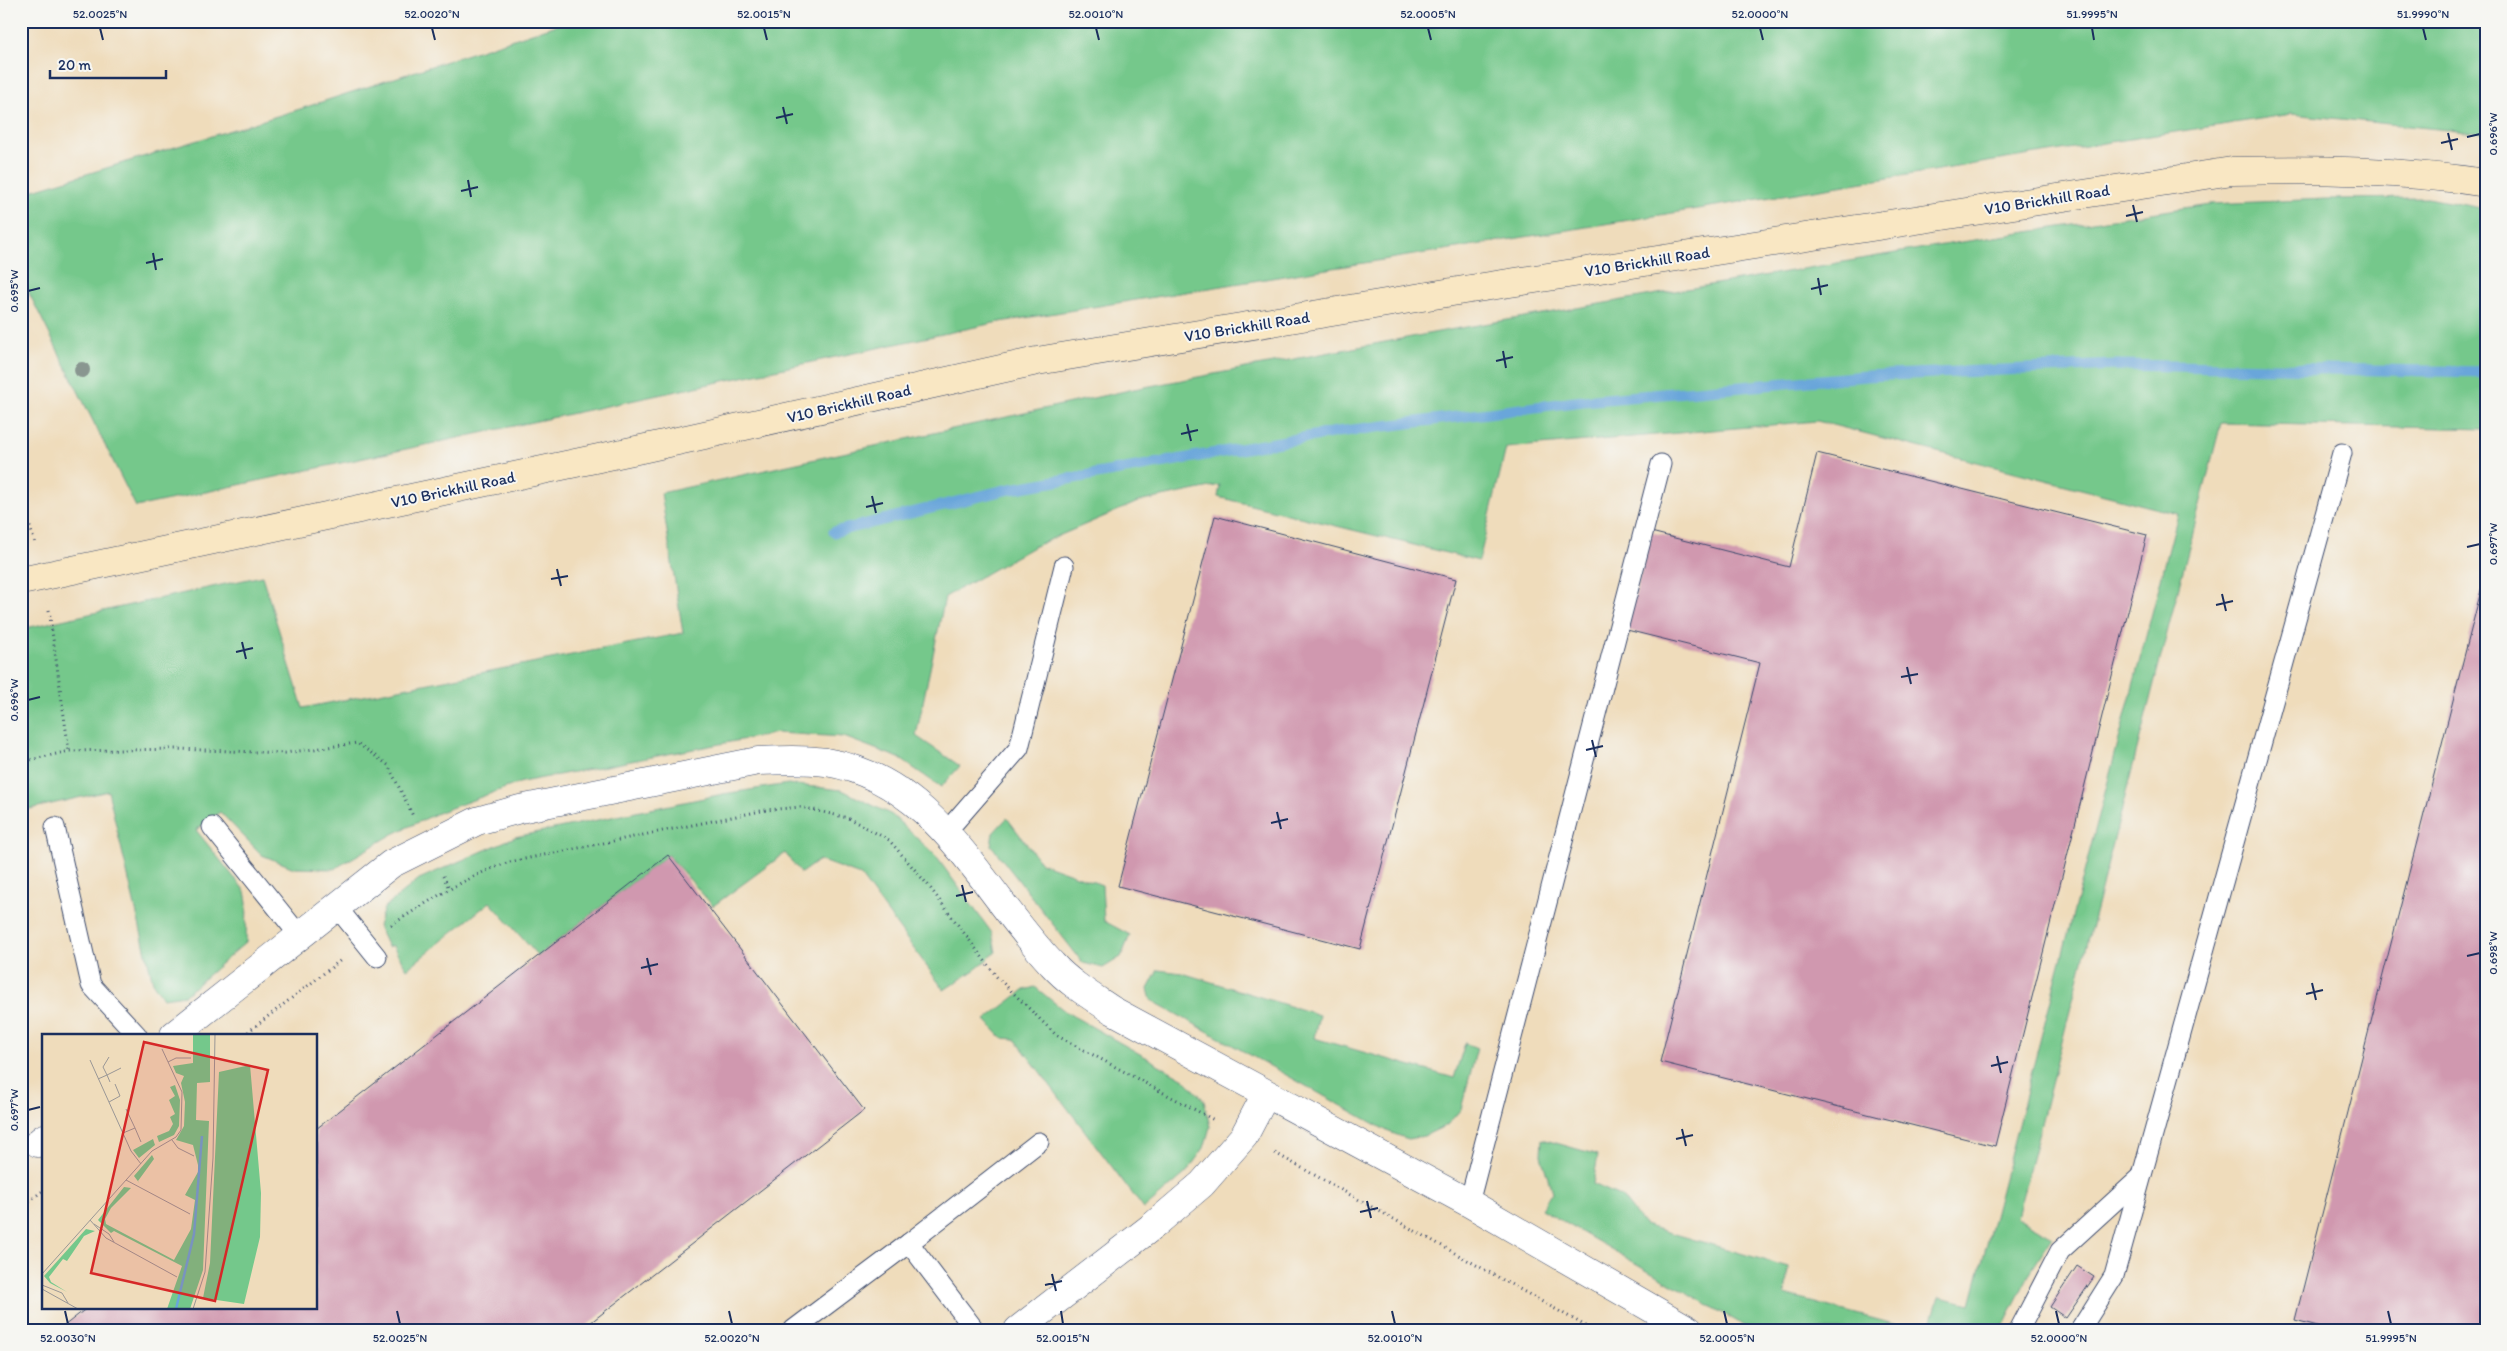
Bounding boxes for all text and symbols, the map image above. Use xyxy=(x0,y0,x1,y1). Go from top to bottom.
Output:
text: 52.0025°N xyxy=(73,7,127,21)
text: 52.0020°N xyxy=(404,7,460,21)
text: 52.0015°N xyxy=(737,7,791,21)
text: 52.0010°N xyxy=(1069,7,1123,21)
text: 52.0005°N xyxy=(1400,7,1456,21)
text: 52.0000°N xyxy=(1732,7,1788,21)
text: 51.9995°N xyxy=(2066,7,2118,21)
text: 51.9990°N xyxy=(2397,7,2449,21)
scale bar xyxy=(50,48,166,80)
text: 20 m xyxy=(58,56,92,74)
text: 0.696°W xyxy=(2486,112,2500,156)
street label: V10 Brickhill Road xyxy=(1983,180,2111,219)
street label: V10 Brickhill Road xyxy=(1583,242,1711,281)
text: 0.695°W xyxy=(7,269,21,313)
street label: V10 Brickhill Road xyxy=(1183,307,1311,346)
street label: V10 Brickhill Road xyxy=(785,380,913,427)
street label: V10 Brickhill Road xyxy=(389,467,517,512)
text: 0.697°W xyxy=(2486,523,2500,565)
text: 0.696°W xyxy=(7,678,21,722)
text: 0.698°W xyxy=(2486,931,2500,975)
inset map xyxy=(42,1034,318,1308)
text: 0.697°W xyxy=(7,1089,21,1131)
text: 52.0030°N xyxy=(40,1331,96,1345)
text: 52.0025°N xyxy=(373,1331,427,1345)
text: 52.0020°N xyxy=(704,1331,760,1345)
text: 52.0015°N xyxy=(1036,1331,1090,1345)
text: 52.0010°N xyxy=(1368,1331,1422,1345)
text: 52.0005°N xyxy=(1699,1331,1755,1345)
text: 52.0000°N xyxy=(2031,1331,2087,1345)
text: 51.9995°N xyxy=(2365,1331,2417,1345)

